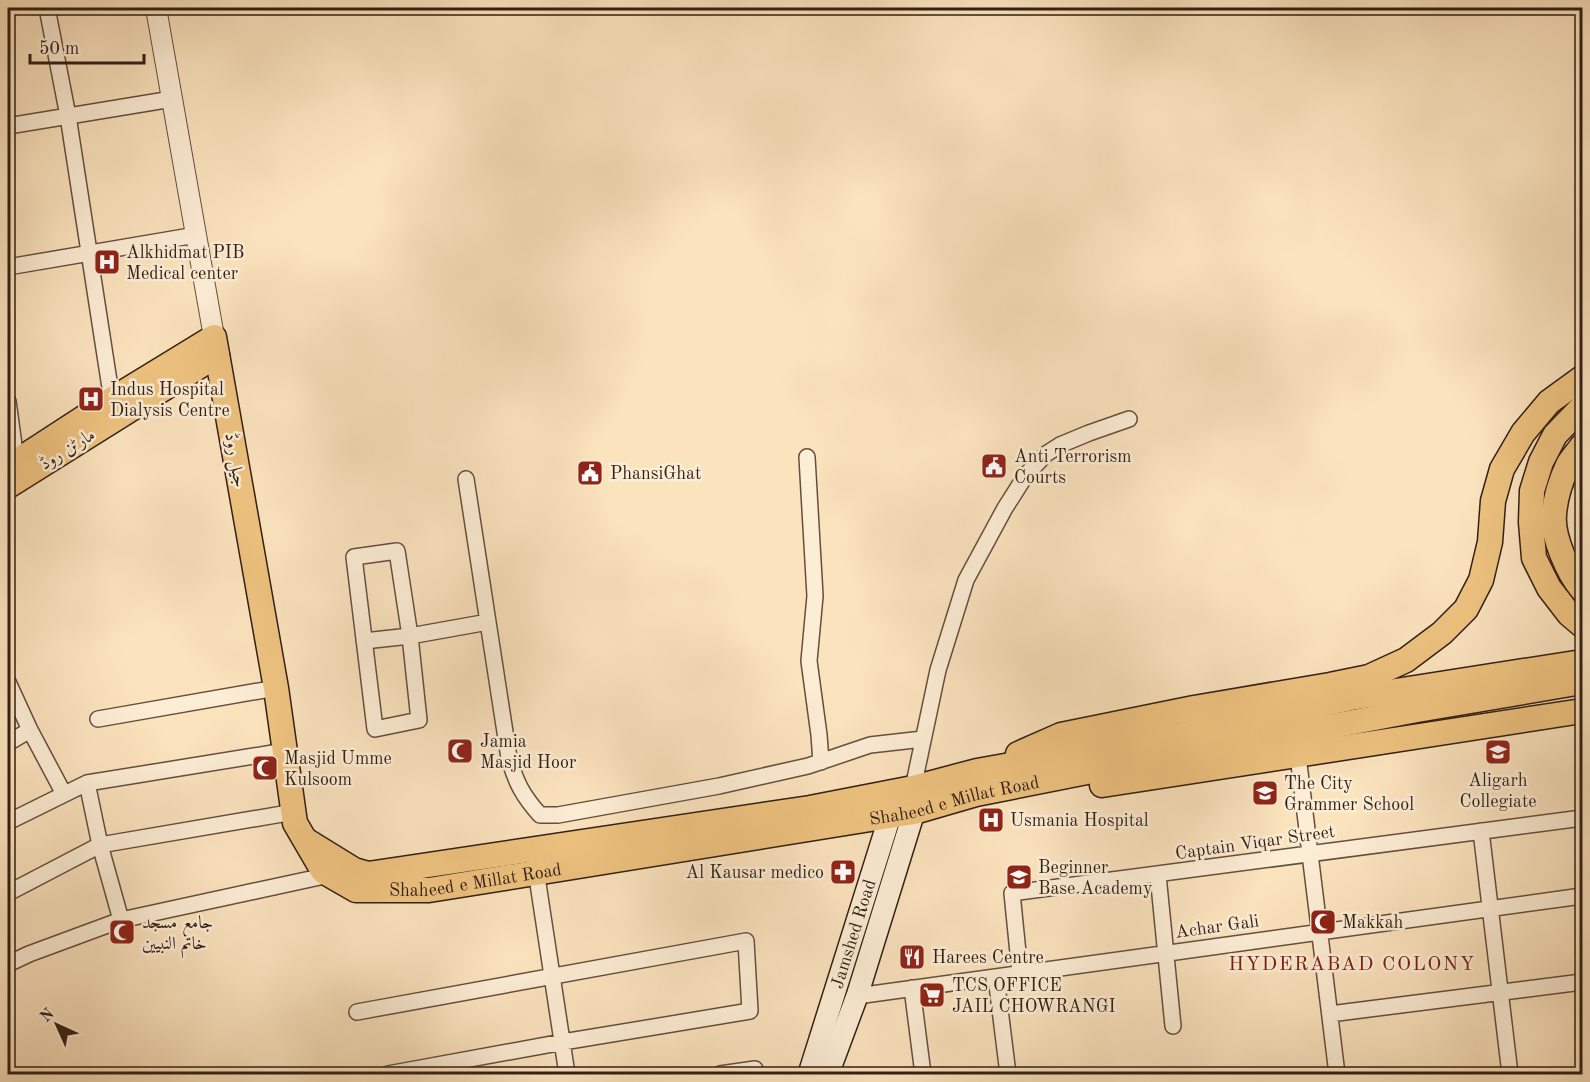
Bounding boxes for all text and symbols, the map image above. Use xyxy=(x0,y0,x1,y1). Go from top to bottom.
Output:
scale bar xyxy=(30,27,144,65)
text: 50 m xyxy=(39,40,79,58)
place label: Alkhidmat PIB Medical center xyxy=(126,244,244,283)
hospital icon: Alkhidmat PIB Medical center xyxy=(92,247,122,277)
place label: Indus Hospital Dialysis Centre xyxy=(110,381,230,420)
hospital icon: Indus Hospital Dialysis Centre xyxy=(76,384,106,414)
street label: مارٹن روڈ xyxy=(36,424,99,475)
street label: جیل روڈ xyxy=(218,431,251,489)
place label: Anti Terrorism Courts xyxy=(1014,448,1132,487)
public building icon: Anti Terrorism Courts xyxy=(979,451,1009,481)
public building icon: PhansiGhat xyxy=(575,458,605,488)
place label: PhansiGhat xyxy=(610,465,701,483)
place label: Jamia Masjid Hoor xyxy=(480,733,577,772)
mosque icon: Jamia Masjid Hoor xyxy=(445,736,475,766)
school or university icon: Aligarh Collegiate xyxy=(1483,737,1513,767)
place label: Masjid Umme Kulsoom xyxy=(284,750,392,789)
mosque icon: Masjid Umme Kulsoom xyxy=(250,753,280,783)
place label: Aligarh Collegiate xyxy=(1459,772,1537,811)
street label: Shaheed e Millat Road xyxy=(868,774,1041,829)
place label: The City Grammer School xyxy=(1284,775,1414,814)
school or university icon: The City Grammer School xyxy=(1250,778,1280,808)
hospital icon: Usmania Hospital xyxy=(976,805,1006,835)
place label: Usmania Hospital xyxy=(1010,812,1149,830)
street label: Captain Viqar Street xyxy=(1174,823,1336,863)
pharmacy icon: Al Kausar medico xyxy=(828,857,858,887)
place label: Beginner Base Academy xyxy=(1038,859,1153,898)
street label: Shaheed e Millat Road xyxy=(389,861,563,900)
school or university icon: Beginner Base Academy xyxy=(1004,862,1034,892)
place label: Al Kausar medico xyxy=(686,864,824,882)
street label: Jamshed Road xyxy=(828,877,880,991)
mosque icon: Makkah xyxy=(1308,907,1338,937)
street label: Achar Gali xyxy=(1174,912,1260,942)
place label: جامع مسجد خاتم النبیین xyxy=(142,914,213,959)
place label: Makkah xyxy=(1342,914,1404,932)
mosque icon: جامع مسجد خاتم النبیین xyxy=(107,917,137,947)
restaurant icon: Harees Centre xyxy=(897,942,927,972)
place label: Harees Centre xyxy=(932,949,1044,967)
district label: HYDERABAD COLONY xyxy=(1228,955,1476,975)
place label: TCS OFFICE JAIL CHOWRANGI xyxy=(952,977,1116,1016)
supermarket icon: TCS OFFICE JAIL CHOWRANGI xyxy=(917,980,947,1010)
north arrow xyxy=(27,995,87,1055)
text: N xyxy=(38,1005,58,1026)

